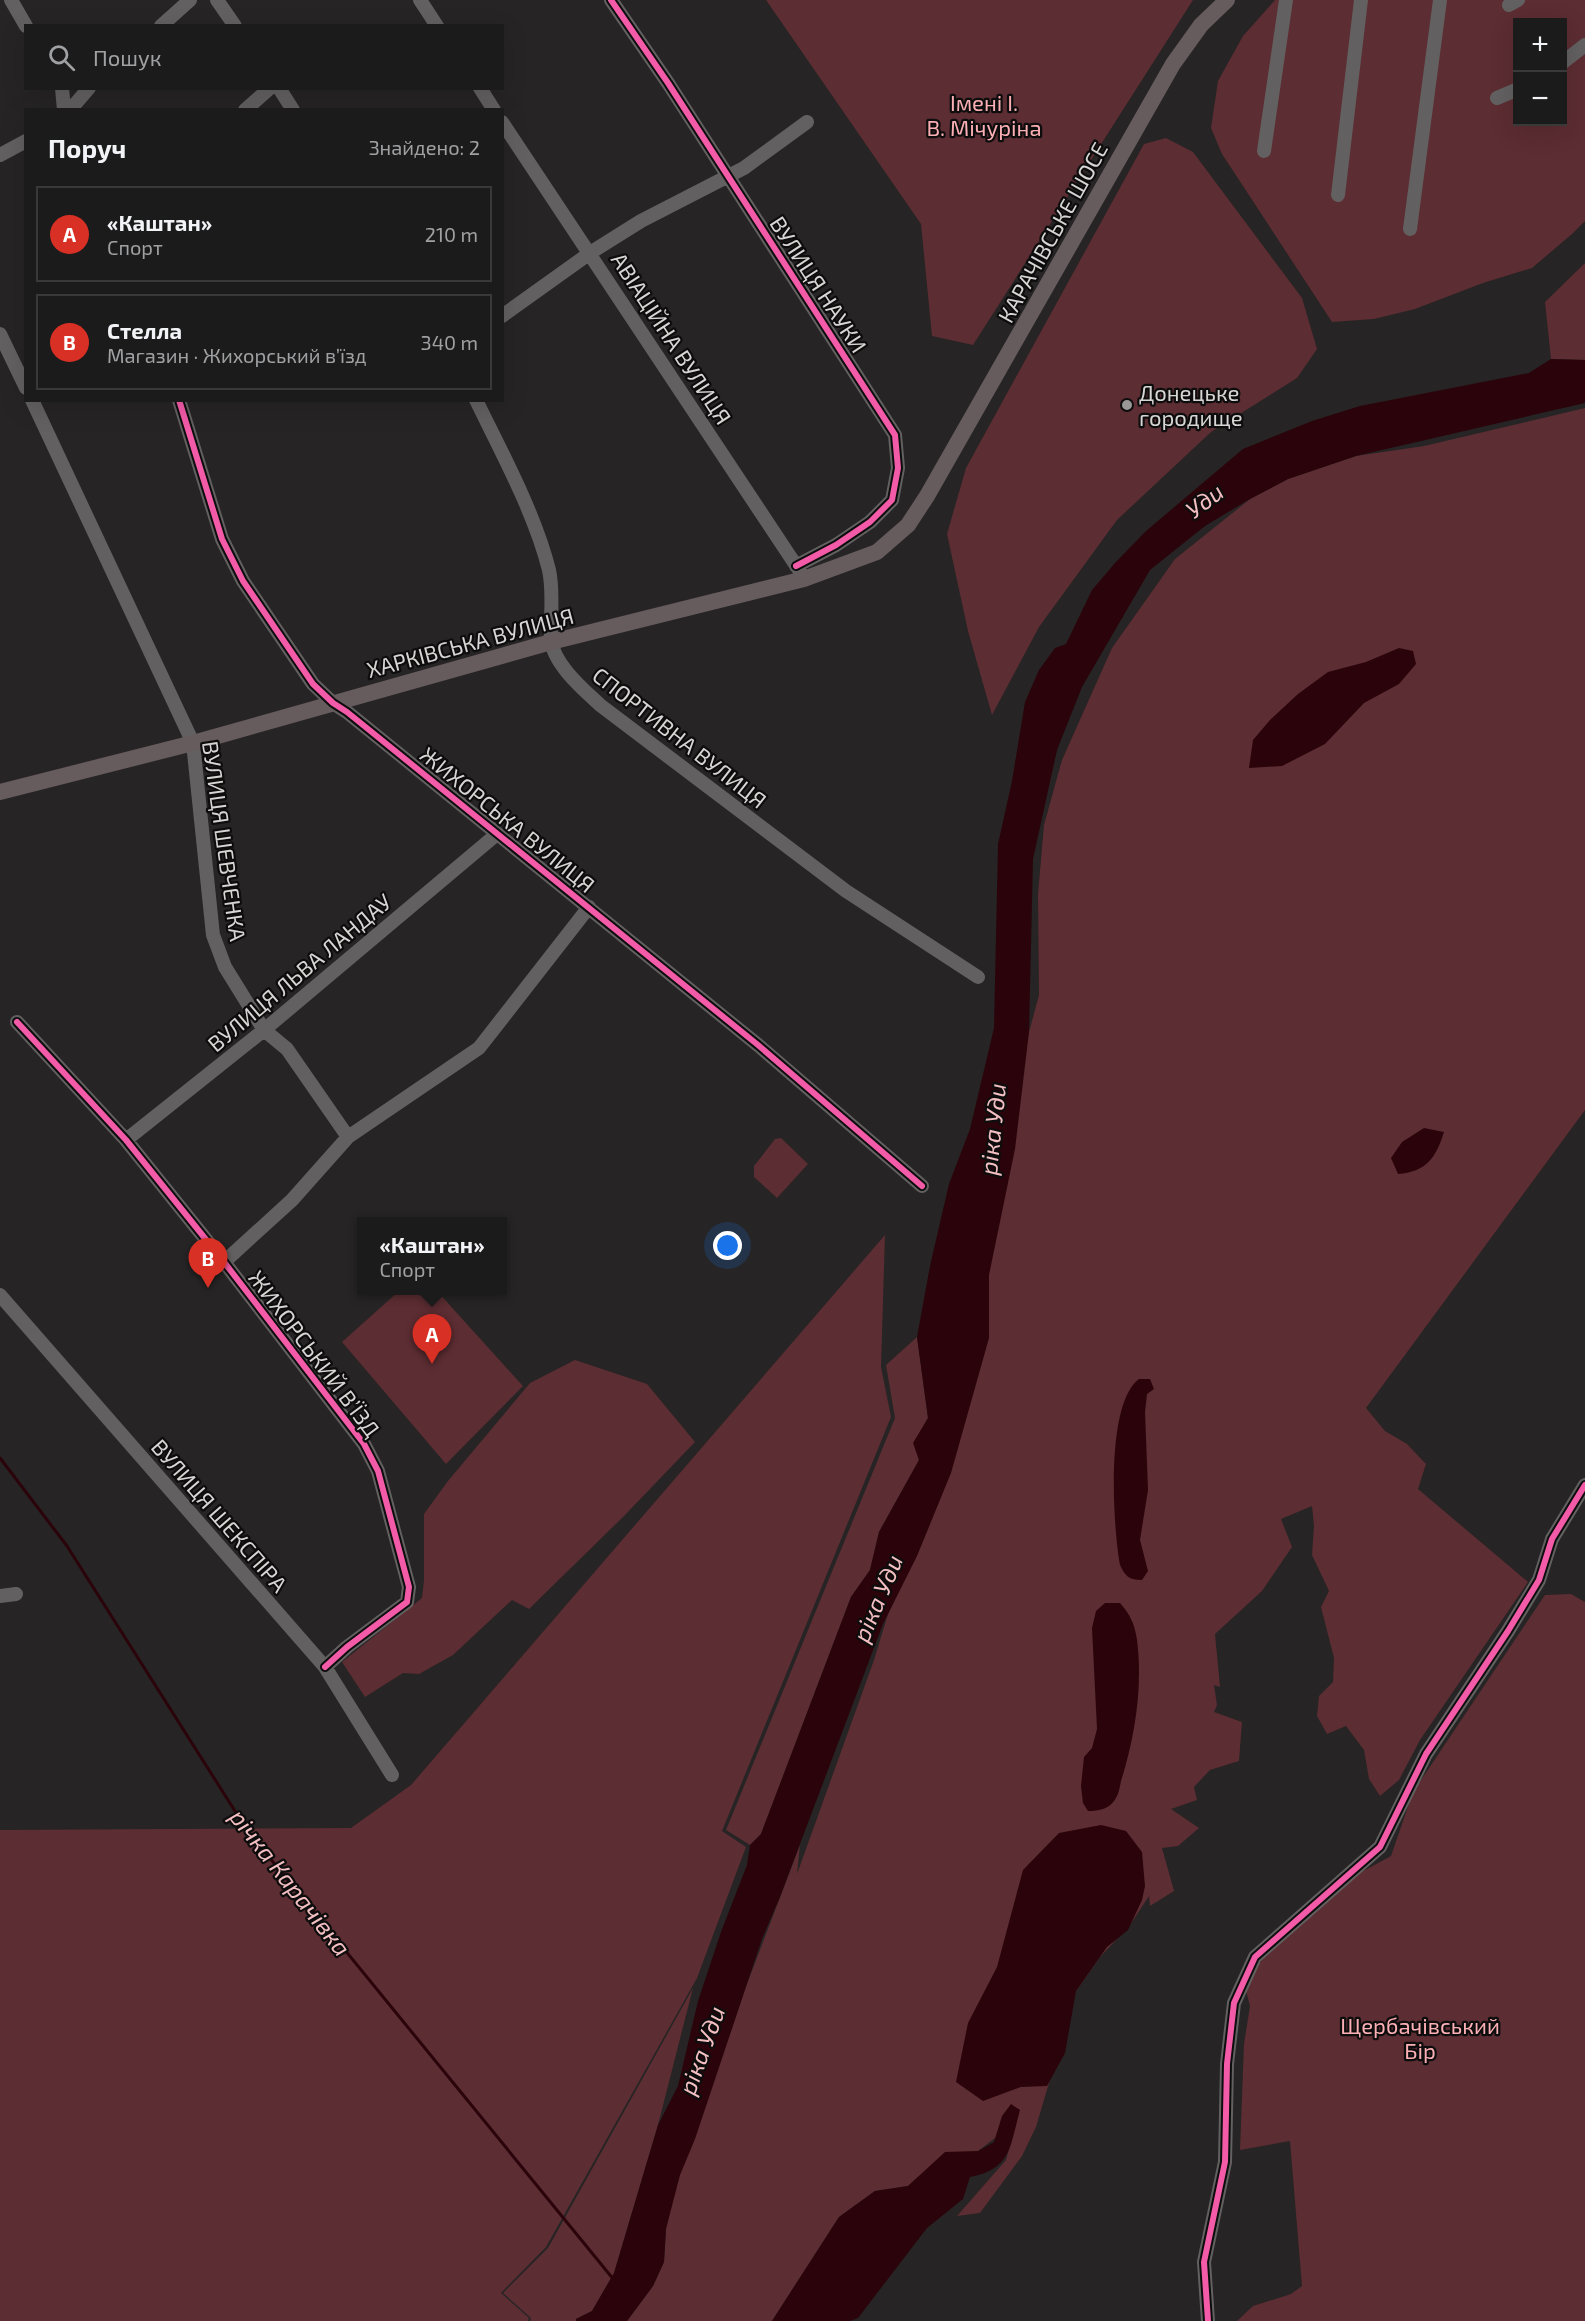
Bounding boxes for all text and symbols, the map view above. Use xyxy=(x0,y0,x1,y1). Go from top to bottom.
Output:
map controls xyxy=(1513,18,1567,126)
button: + xyxy=(1513,18,1567,72)
search box xyxy=(24,24,504,90)
icon: search xyxy=(45,41,78,74)
text: Пошук xyxy=(93,44,162,70)
button: − xyxy=(1513,72,1567,126)
park label: Імені І. В. Мічуріна xyxy=(926,89,1042,141)
text: Поруч xyxy=(48,132,126,163)
text: Знайдено: 2 xyxy=(369,135,480,159)
street label: КАРАЧІВСЬКЕ ШОСЕ xyxy=(992,137,1112,327)
text: «Каштан» xyxy=(107,209,212,235)
street label: ВУЛИЦЯ НАУКИ xyxy=(765,211,873,357)
text: A xyxy=(63,222,76,246)
text: 210 m xyxy=(425,222,478,246)
text: Спорт xyxy=(107,235,163,259)
street label: АВІАЦІЙНА ВУЛИЦЯ xyxy=(607,247,737,429)
text: Стелла xyxy=(107,317,182,343)
text: B xyxy=(63,330,76,354)
text: 340 m xyxy=(421,330,478,354)
text: Магазин · Жихорський в’їзд xyxy=(107,343,367,367)
place label: Донецьке городище xyxy=(1139,379,1243,430)
marker: Донецьке городище xyxy=(1120,398,1134,412)
water label: Уди xyxy=(1179,476,1229,524)
street label: ХАРКІВСЬКА ВУЛИЦЯ xyxy=(364,602,576,682)
street label: СПОРТИВНА ВУЛИЦЯ xyxy=(588,661,772,813)
street label: ВУЛИЦЯ ШЕВЧЕНКА xyxy=(198,739,252,943)
street label: ЖИХОРСЬКА ВУЛИЦЯ xyxy=(416,741,600,897)
street label: ВУЛИЦЯ ЛЬВА ЛАНДАУ xyxy=(202,887,397,1056)
water label: ріка Уди xyxy=(973,1082,1011,1176)
popup xyxy=(357,1217,507,1295)
text: «Каштан» xyxy=(379,1231,485,1257)
your location xyxy=(713,1231,742,1260)
pin: B xyxy=(188,1238,228,1288)
text: Спорт xyxy=(379,1257,435,1281)
street label: ЖИХОРСЬКИЙ В’ЇЗД xyxy=(244,1265,386,1441)
pin: A xyxy=(412,1314,452,1364)
street label: ВУЛИЦЯ ШЕКСПІРА xyxy=(147,1433,294,1597)
water label: ріка Уди xyxy=(846,1550,908,1646)
water label: річка Карачівка xyxy=(225,1803,357,1961)
water label: ріка Уди xyxy=(672,2002,730,2098)
park label: Щербачівський Бір xyxy=(1340,2012,1500,2063)

